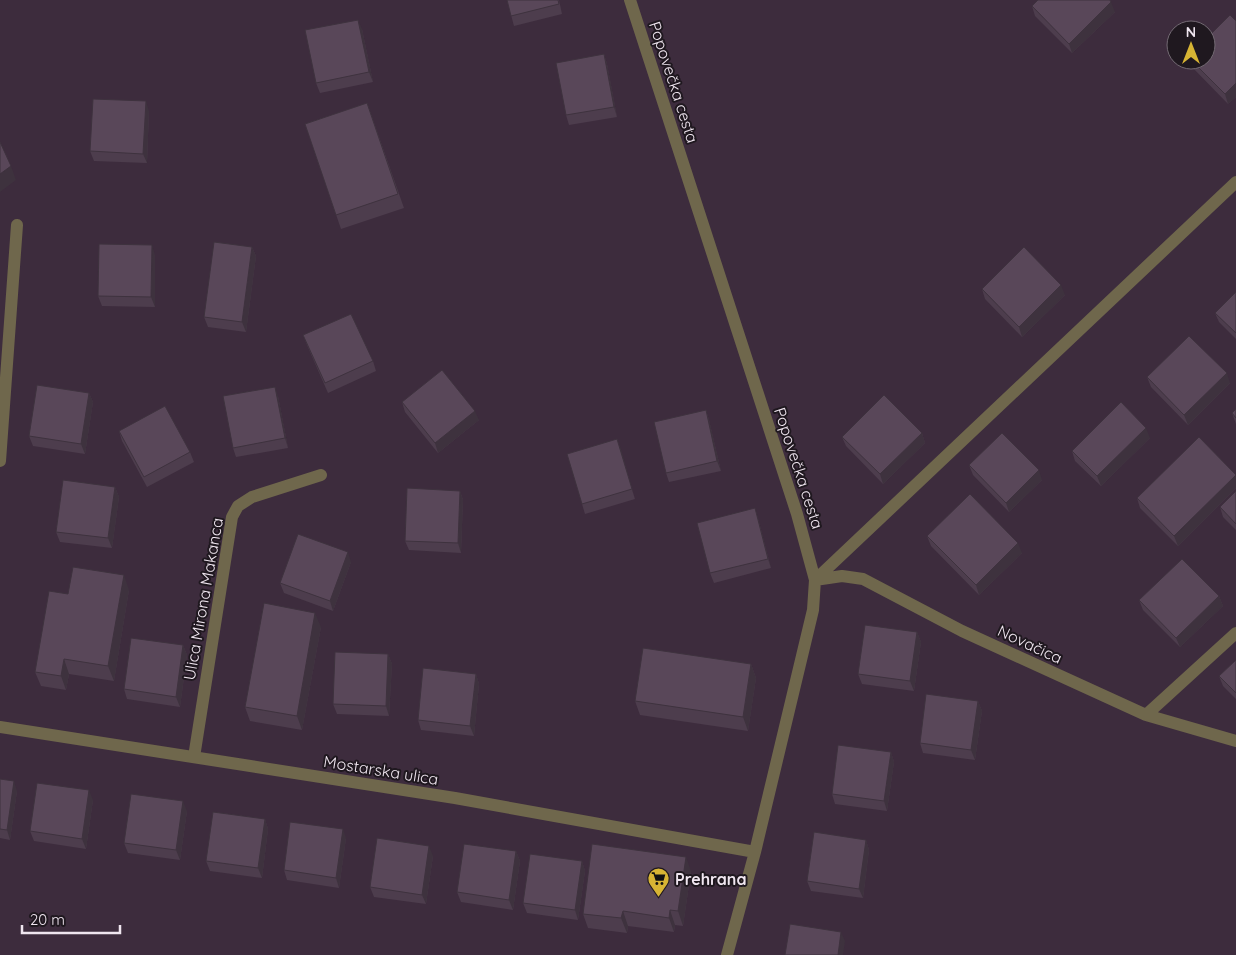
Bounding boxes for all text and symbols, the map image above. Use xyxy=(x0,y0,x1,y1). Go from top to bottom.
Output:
street label: Popovečka cesta xyxy=(645,19,703,145)
north arrow xyxy=(1166,20,1216,70)
text: N xyxy=(1186,23,1196,41)
street label: Popovečka cesta xyxy=(770,405,828,531)
street label: Ulica Mirona Makanca xyxy=(179,516,227,682)
street label: Novačica xyxy=(994,620,1066,668)
street label: Mostarska ulica xyxy=(322,751,440,789)
supermarket icon: Prehrana xyxy=(647,867,671,898)
place label: Prehrana xyxy=(675,869,746,889)
scale bar xyxy=(22,902,120,934)
text: 20 m xyxy=(30,910,65,929)

